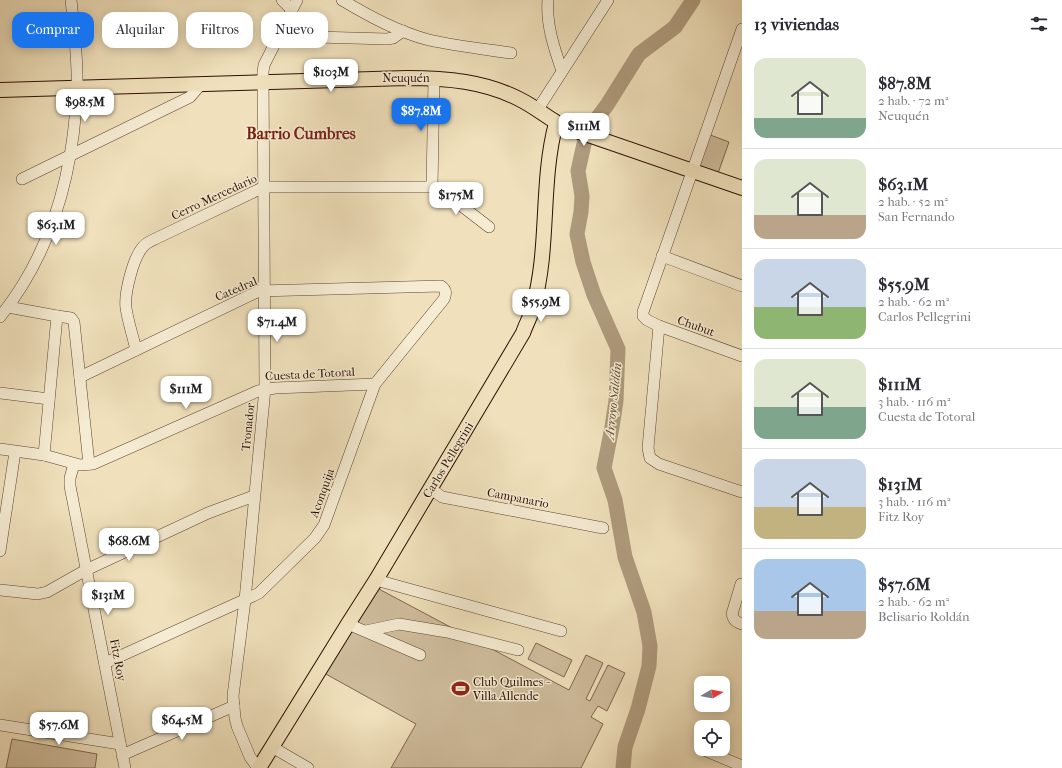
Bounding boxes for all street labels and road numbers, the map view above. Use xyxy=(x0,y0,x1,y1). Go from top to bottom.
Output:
street label: Neuquén xyxy=(382,71,430,85)
street label: Cerro Mercedario xyxy=(169,171,259,223)
street label: Catedral xyxy=(213,274,260,304)
street label: Chubut xyxy=(675,313,717,339)
street label: Cuesta de Totoral xyxy=(265,365,356,383)
street label: Tronador xyxy=(239,401,258,452)
street label: Carlos Pellegrini xyxy=(420,419,476,500)
street label: Aconquija xyxy=(306,466,337,520)
street label: Campanario xyxy=(486,485,550,511)
street label: Fitz Roy xyxy=(107,638,129,683)

